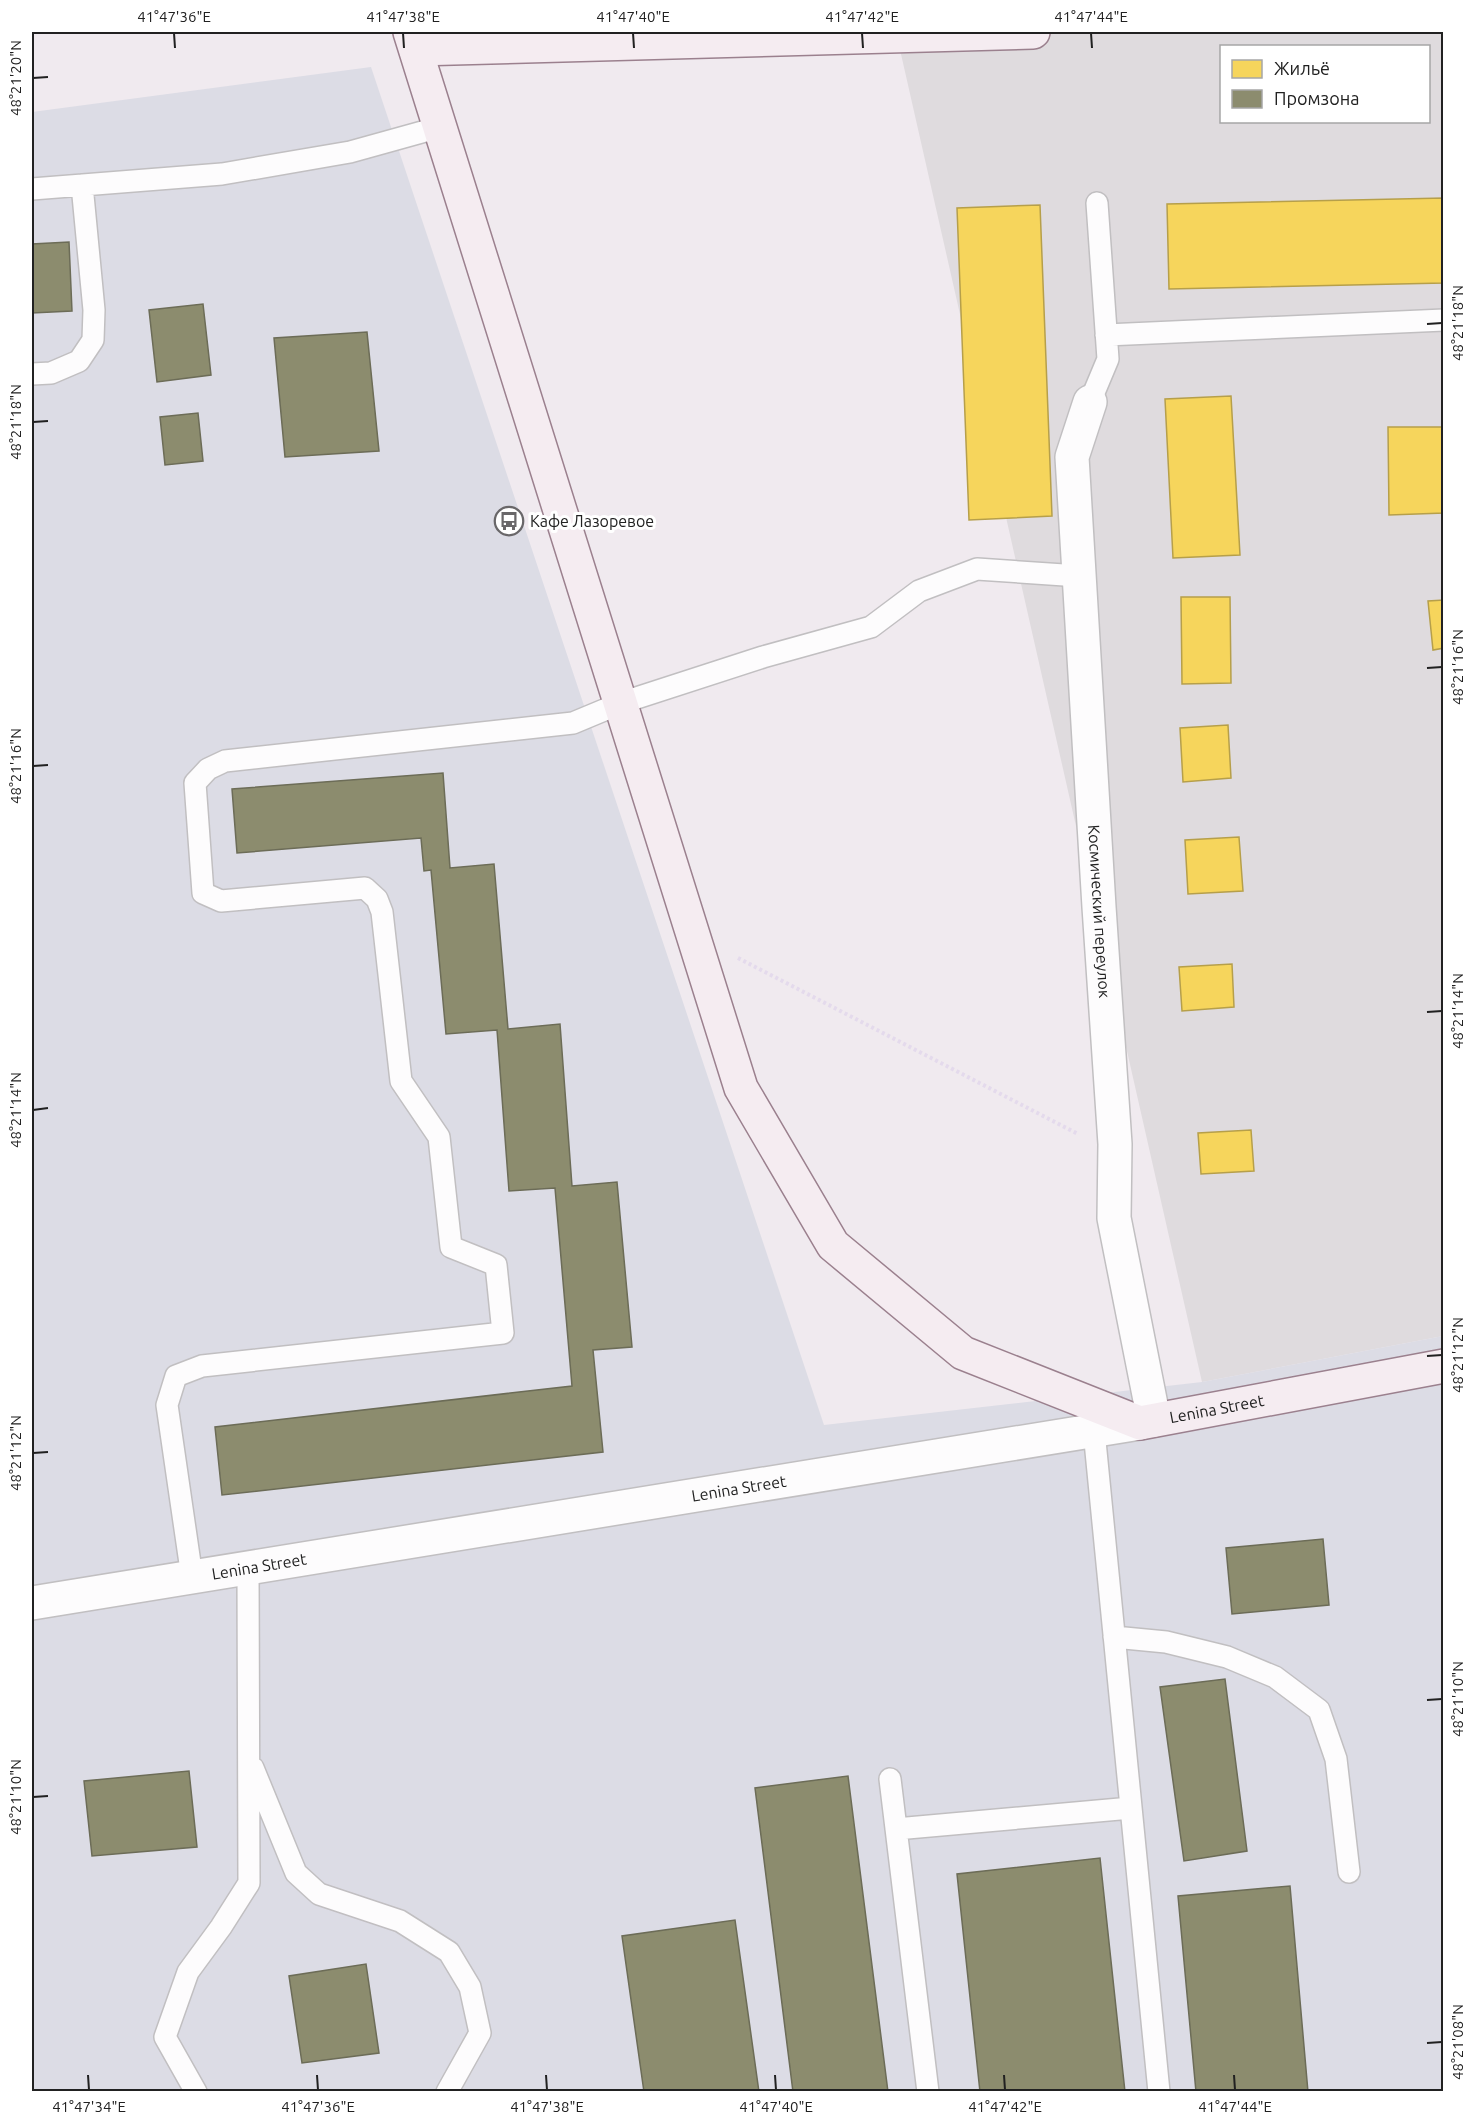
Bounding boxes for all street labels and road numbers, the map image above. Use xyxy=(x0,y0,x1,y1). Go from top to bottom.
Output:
street label: Космический переулок xyxy=(1085,824,1114,999)
street label: Lenina Street xyxy=(1168,1391,1266,1426)
street label: Lenina Street xyxy=(690,1472,788,1505)
street label: Lenina Street xyxy=(210,1549,308,1583)

